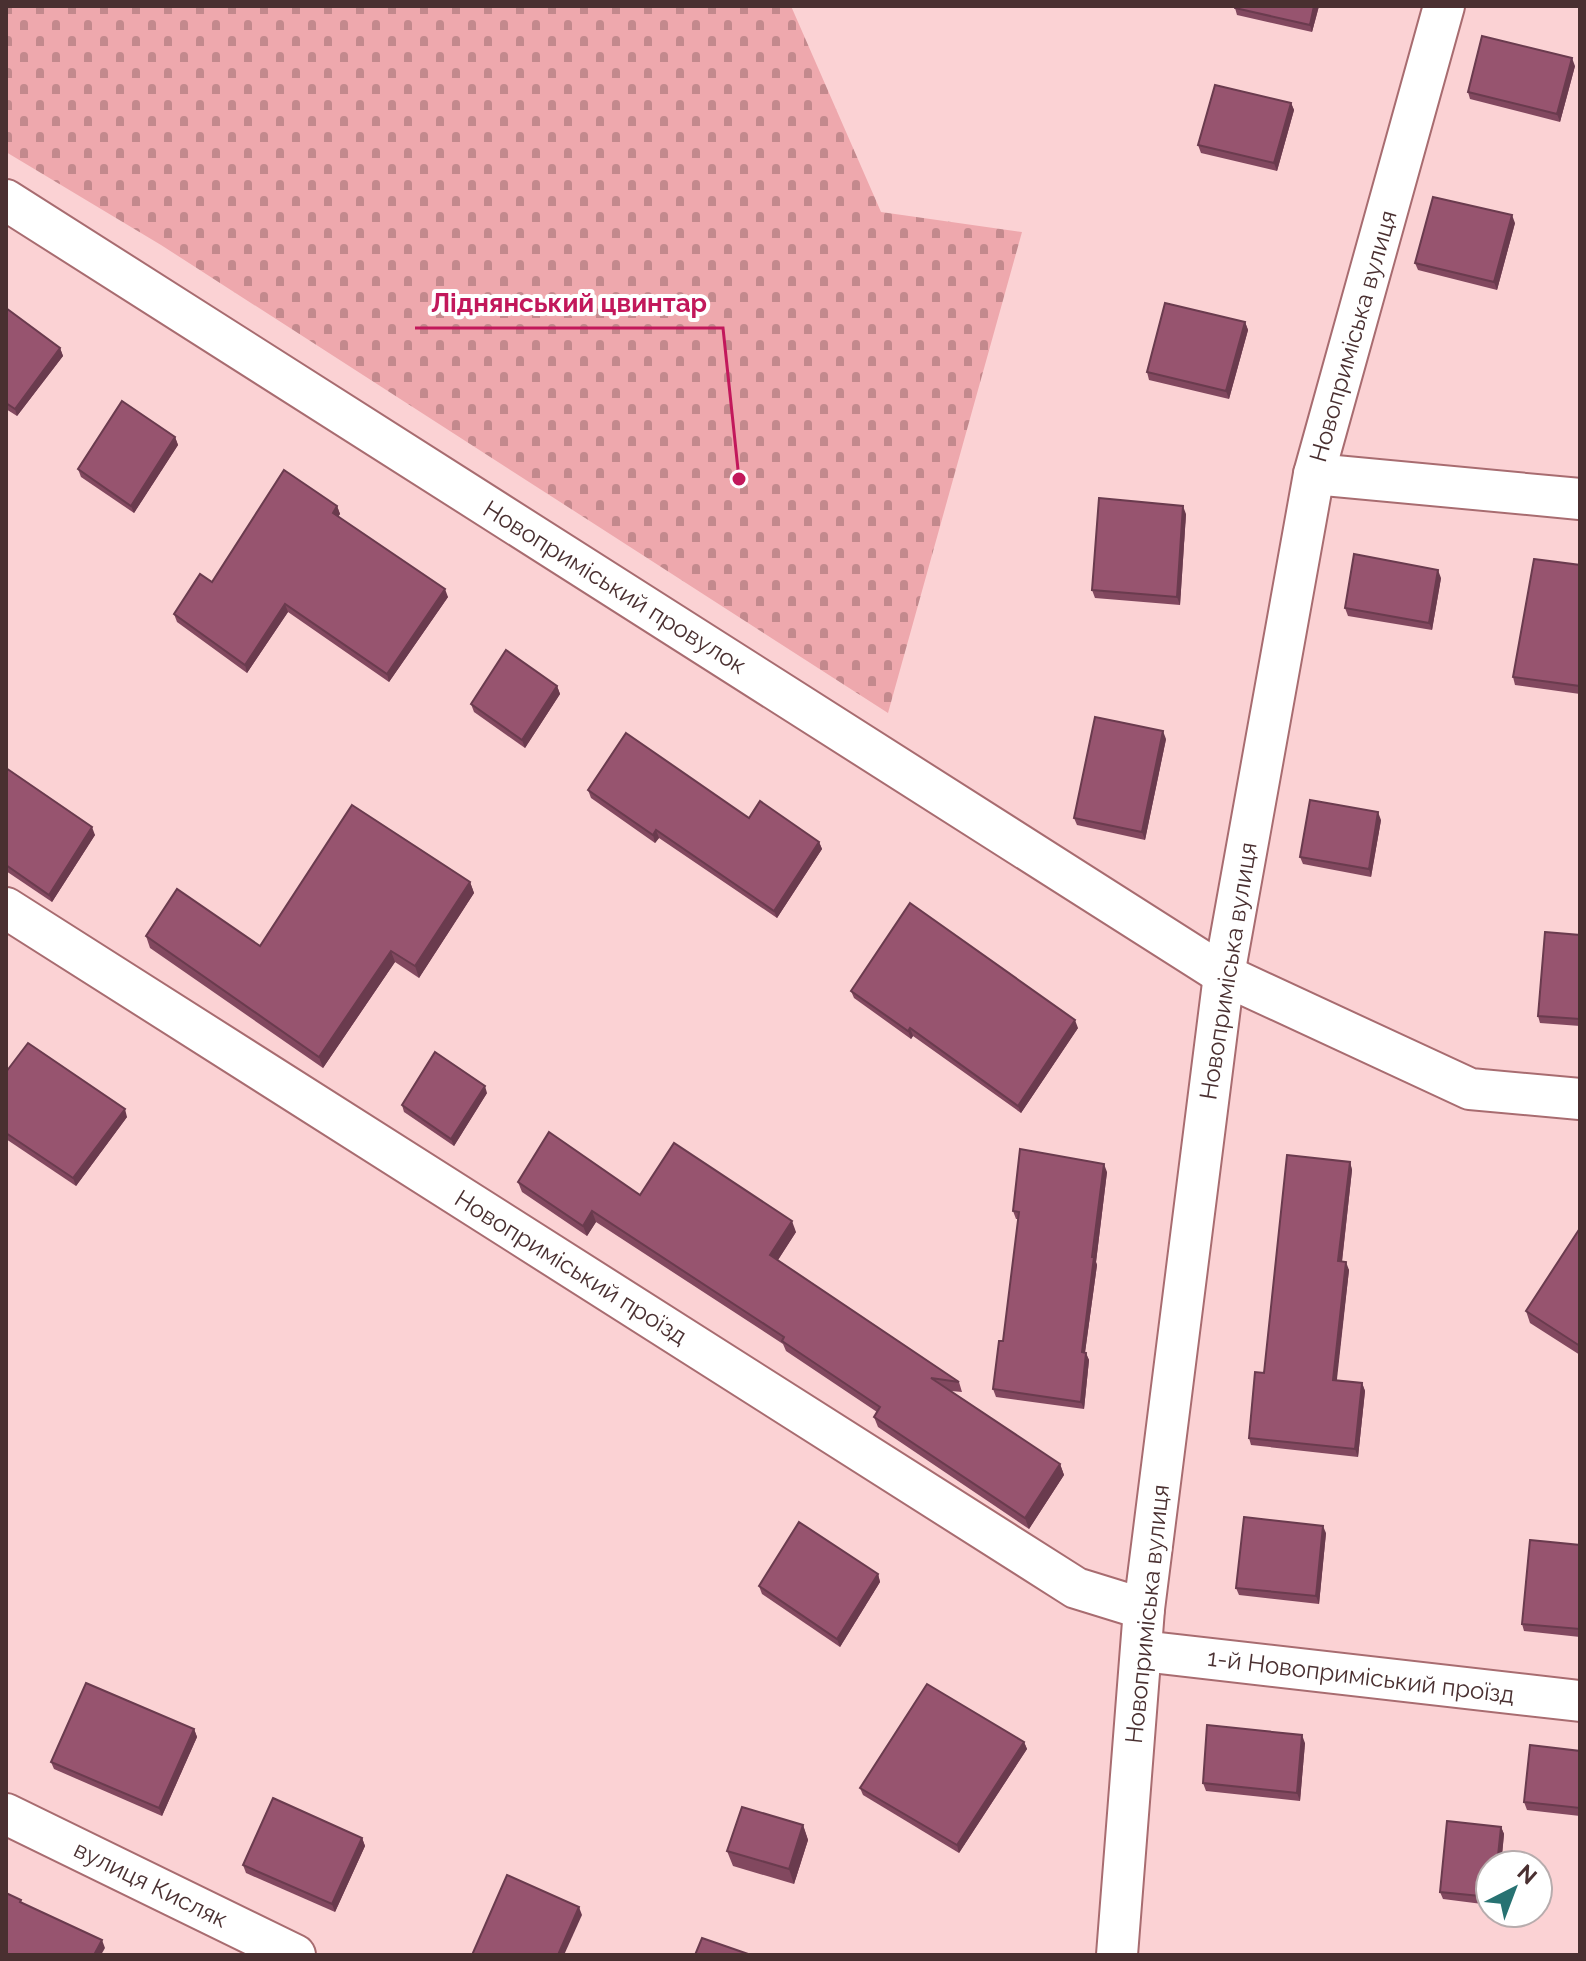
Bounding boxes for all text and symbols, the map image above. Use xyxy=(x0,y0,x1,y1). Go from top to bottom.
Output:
street label: Новоприміська вулиця xyxy=(1303,207,1403,465)
callout: Ліднянський цвинтар xyxy=(415,278,723,328)
text: Ліднянський цвинтар xyxy=(431,288,707,318)
street label: Новоприміський провулок xyxy=(478,494,752,680)
street label: Новоприміська вулиця xyxy=(1193,840,1263,1102)
street label: Новоприміський проїзд xyxy=(449,1184,693,1350)
street label: Новоприміська вулиця xyxy=(1119,1483,1175,1745)
street label: 1-й Новоприміський проїзд xyxy=(1206,1643,1516,1709)
street label: вулиця Кисляк xyxy=(69,1834,233,1934)
north arrow xyxy=(1474,1849,1554,1929)
text: N xyxy=(1512,1859,1542,1889)

